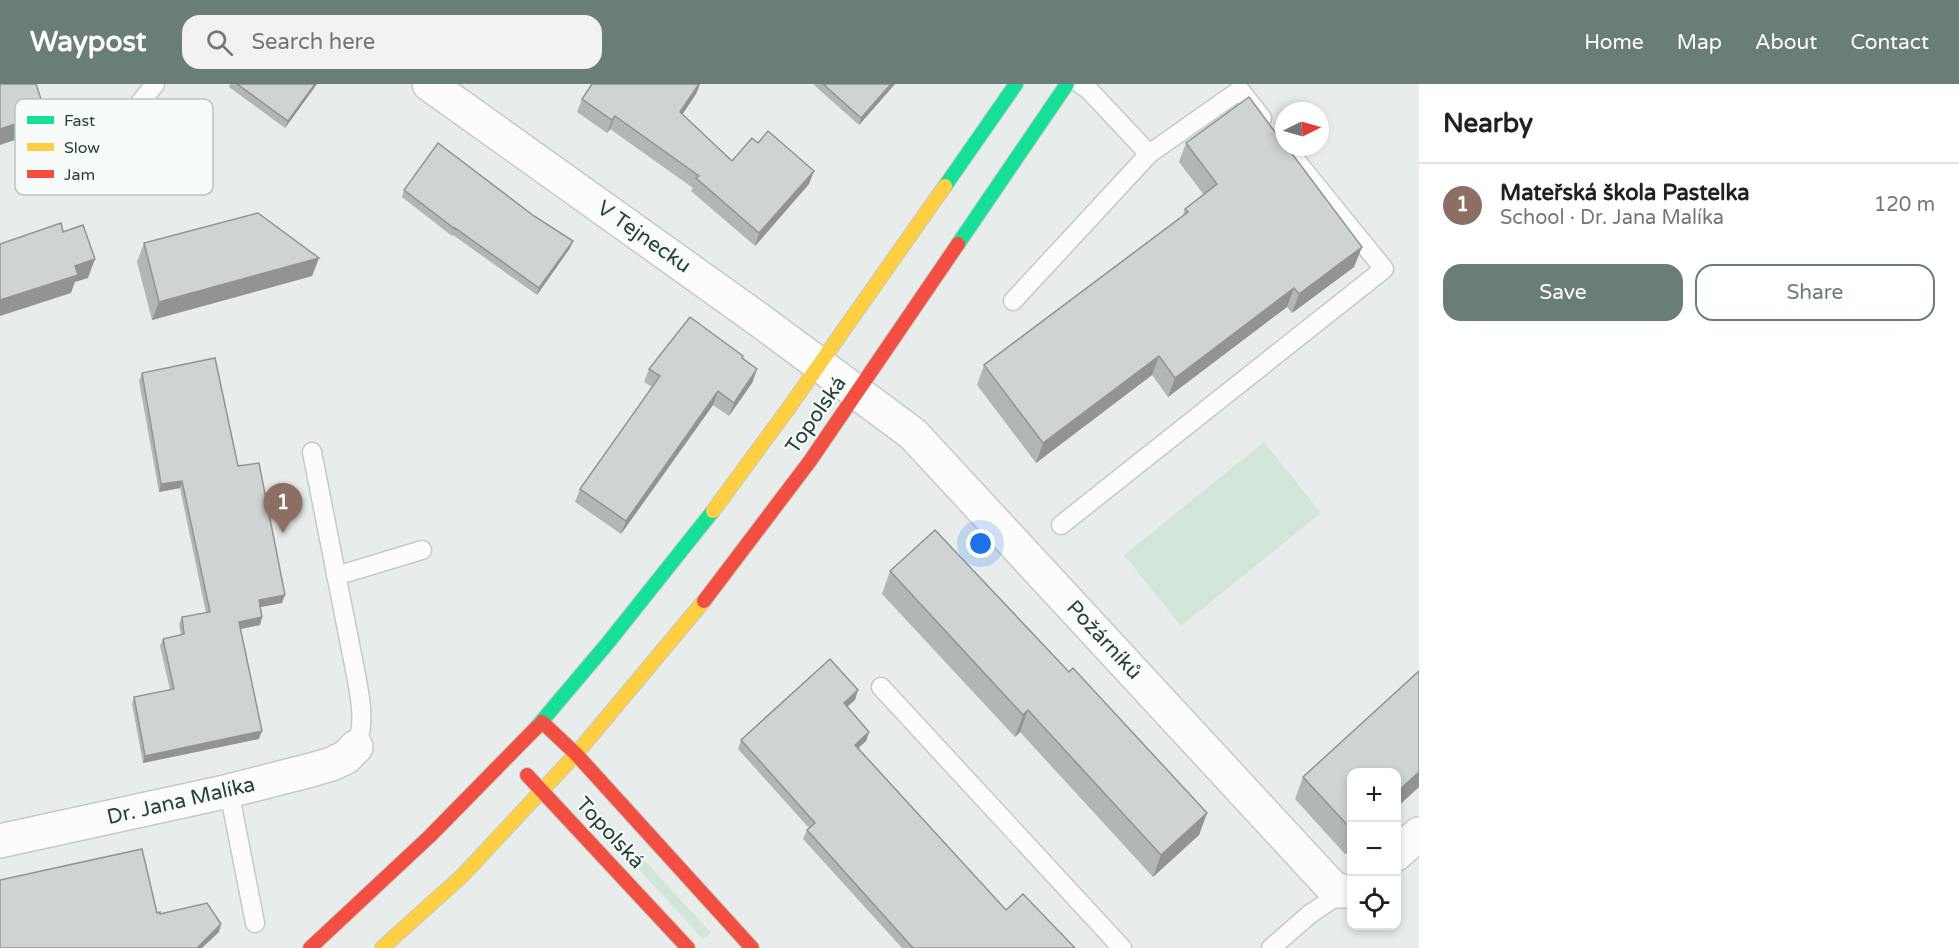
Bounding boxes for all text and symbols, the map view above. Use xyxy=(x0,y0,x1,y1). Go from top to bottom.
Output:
search box xyxy=(182,15,602,69)
text: Waypost xyxy=(30,25,146,59)
icon: search xyxy=(203,26,236,59)
text: Search here xyxy=(251,29,375,55)
text: Home xyxy=(1584,30,1644,55)
text: Map xyxy=(1677,30,1722,55)
text: About xyxy=(1755,30,1817,55)
text: Contact xyxy=(1850,30,1929,55)
legend xyxy=(15,99,213,195)
north arrow xyxy=(1275,102,1329,156)
text: Nearby xyxy=(1443,108,1533,139)
text: Fast xyxy=(64,111,95,131)
text: Slow xyxy=(64,138,100,158)
text: Jam xyxy=(64,165,95,185)
text: Mateřská škola Pastelka xyxy=(1500,180,1750,206)
text: 1 xyxy=(1456,193,1469,217)
text: 120 m xyxy=(1874,193,1935,217)
street label: V Tejnecku xyxy=(592,196,696,278)
text: School · Dr. Jana Malíka xyxy=(1500,206,1724,230)
button: Save xyxy=(1443,264,1683,321)
button: Share xyxy=(1695,264,1935,321)
street label: Topolská xyxy=(780,372,852,458)
pin: 1 xyxy=(264,484,302,533)
your location xyxy=(966,529,995,558)
street label: Požárníků xyxy=(1061,595,1147,685)
map controls xyxy=(1347,768,1401,930)
button: + xyxy=(1347,768,1401,822)
street label: Dr. Jana Malíka xyxy=(105,772,257,830)
street label: Topolská xyxy=(571,792,649,874)
button: − xyxy=(1347,822,1401,876)
button: locate xyxy=(1347,876,1401,930)

